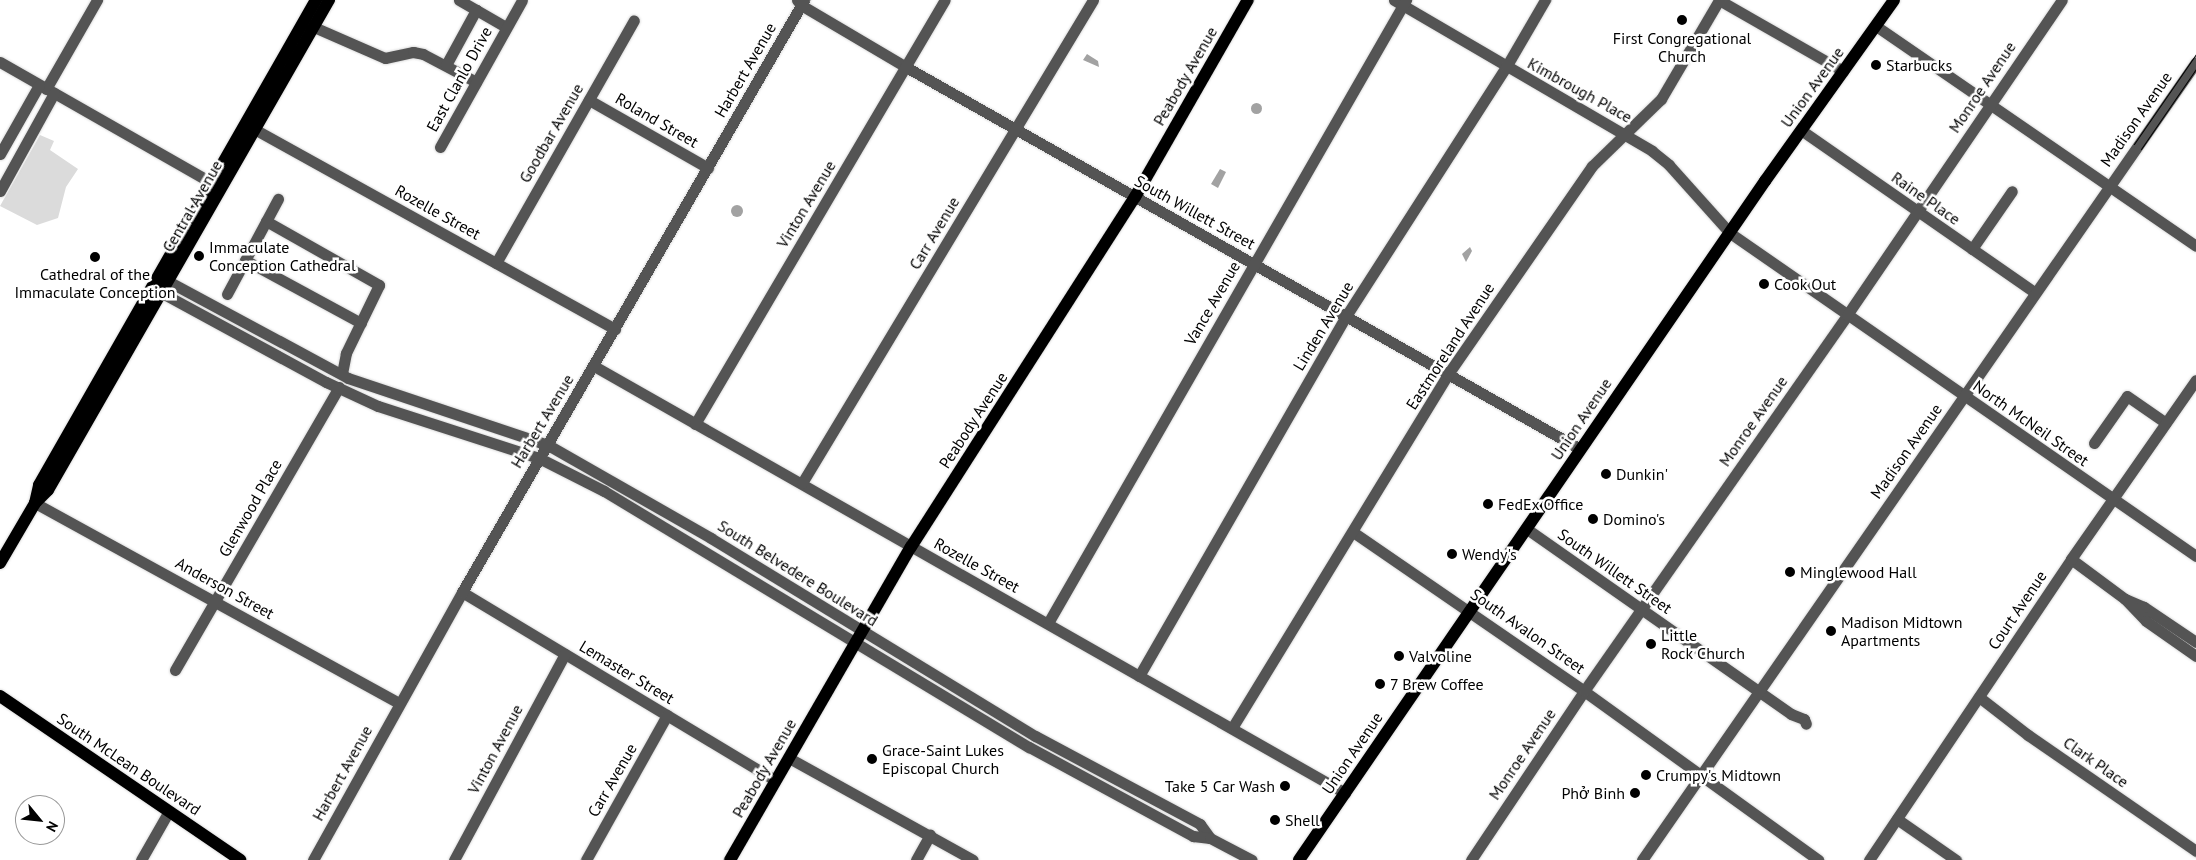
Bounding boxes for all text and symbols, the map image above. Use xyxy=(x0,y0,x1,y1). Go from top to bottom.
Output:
marker: First Congregational Church xyxy=(1676,14,1688,26)
street label: Harbert Avenue xyxy=(710,19,780,121)
street label: East Clanlo Drive xyxy=(422,23,496,135)
street label: Peabody Avenue xyxy=(1149,23,1221,129)
place label: First Congregational Church xyxy=(1613,28,1751,66)
street label: Monroe Avenue xyxy=(1944,38,2020,136)
street label: Union Avenue xyxy=(1776,43,1848,131)
street label: Kimbrough Place xyxy=(1524,53,1636,127)
place label: Starbucks xyxy=(1886,55,1952,75)
marker: Starbucks xyxy=(1870,59,1882,71)
street label: Madison Avenue xyxy=(2096,68,2176,170)
street label: Goodbar Avenue xyxy=(515,80,587,186)
street label: Roland Street xyxy=(612,89,702,151)
street label: Central Avenue xyxy=(158,157,226,255)
street label: Vinton Avenue xyxy=(772,157,840,251)
street label: Raine Place xyxy=(1888,167,1964,229)
street label: South Willett Street xyxy=(1131,171,1259,253)
street label: Rozelle Street xyxy=(392,181,484,243)
street label: Carr Avenue xyxy=(905,193,963,273)
place label: Immaculate Conception Cathedral xyxy=(209,237,356,275)
marker: Immaculate Conception Cathedral xyxy=(193,250,205,262)
marker: Cathedral of the Immaculate Conception xyxy=(89,251,101,263)
street label: Vance Avenue xyxy=(1180,257,1244,349)
place label: Cathedral of the Immaculate Conception xyxy=(14,264,176,302)
place label: Cook Out xyxy=(1774,274,1837,294)
street label: Linden Avenue xyxy=(1289,278,1357,374)
marker: Cook Out xyxy=(1758,278,1770,290)
street label: Eastmoreland Avenue xyxy=(1402,279,1498,413)
street label: Peabody Avenue xyxy=(934,368,1012,472)
street label: Harbert Avenue xyxy=(506,370,578,472)
street label: Monroe Avenue xyxy=(1715,372,1791,470)
street label: Union Avenue xyxy=(1546,374,1616,464)
street label: North McNeil Street xyxy=(1970,376,2092,470)
street label: Madison Avenue xyxy=(1866,400,1946,502)
street label: Glenwood Place xyxy=(214,456,286,560)
place label: Dunkin' xyxy=(1616,464,1668,484)
marker: Dunkin' xyxy=(1600,468,1612,480)
place label: FedEx Office xyxy=(1498,494,1584,514)
marker: FedEx Office xyxy=(1482,498,1494,510)
place label: Domino's xyxy=(1603,509,1665,529)
marker: Domino's xyxy=(1587,513,1599,525)
street label: South Belvedere Boulevard xyxy=(714,516,882,630)
street label: South Willett Street xyxy=(1554,524,1676,618)
street label: Rozelle Street xyxy=(931,534,1023,596)
place label: Wendy's xyxy=(1462,544,1517,564)
marker: Wendy's xyxy=(1446,548,1458,560)
street label: Anderson Street xyxy=(172,553,278,623)
place label: Minglewood Hall xyxy=(1800,562,1917,582)
marker: Minglewood Hall xyxy=(1784,566,1796,578)
street label: Court Avenue xyxy=(1983,567,2051,653)
street label: South Avalon Street xyxy=(1467,584,1589,678)
place label: Madison Midtown Apartments xyxy=(1841,612,1963,650)
place label: Little Rock Church xyxy=(1661,625,1745,663)
marker: Madison Midtown Apartments xyxy=(1825,625,1837,637)
street label: Lemaster Street xyxy=(576,636,678,708)
marker: Little Rock Church xyxy=(1645,638,1657,650)
place label: Valvoline xyxy=(1409,646,1472,666)
marker: Valvoline xyxy=(1393,650,1405,662)
place label: 7 Brew Coffee xyxy=(1390,674,1485,694)
marker: 7 Brew Coffee xyxy=(1374,678,1386,690)
street label: Vinton Avenue xyxy=(463,701,527,797)
street label: Monroe Avenue xyxy=(1484,705,1560,803)
street label: Union Avenue xyxy=(1317,708,1387,798)
street label: South McLean Boulevard xyxy=(54,709,204,819)
street label: Peabody Avenue xyxy=(728,715,800,821)
street label: Harbert Avenue xyxy=(308,722,376,824)
street label: Clark Place xyxy=(2060,732,2132,792)
street label: Carr Avenue xyxy=(583,740,641,820)
place label: Grace-Saint Lukes Episcopal Church xyxy=(882,740,1004,778)
marker: Grace-Saint Lukes Episcopal Church xyxy=(866,753,878,765)
place label: Crumpy's Midtown xyxy=(1656,765,1781,785)
marker: Crumpy's Midtown xyxy=(1640,769,1652,781)
place label: Take 5 Car Wash xyxy=(1164,776,1275,796)
marker: Take 5 Car Wash xyxy=(1279,780,1291,792)
place label: Phở Binh xyxy=(1561,783,1625,803)
marker: Phở Binh xyxy=(1629,787,1641,799)
north arrow xyxy=(15,795,65,845)
place label: Shell xyxy=(1285,810,1320,830)
marker: Shell xyxy=(1269,814,1281,826)
text: N xyxy=(42,818,62,835)

